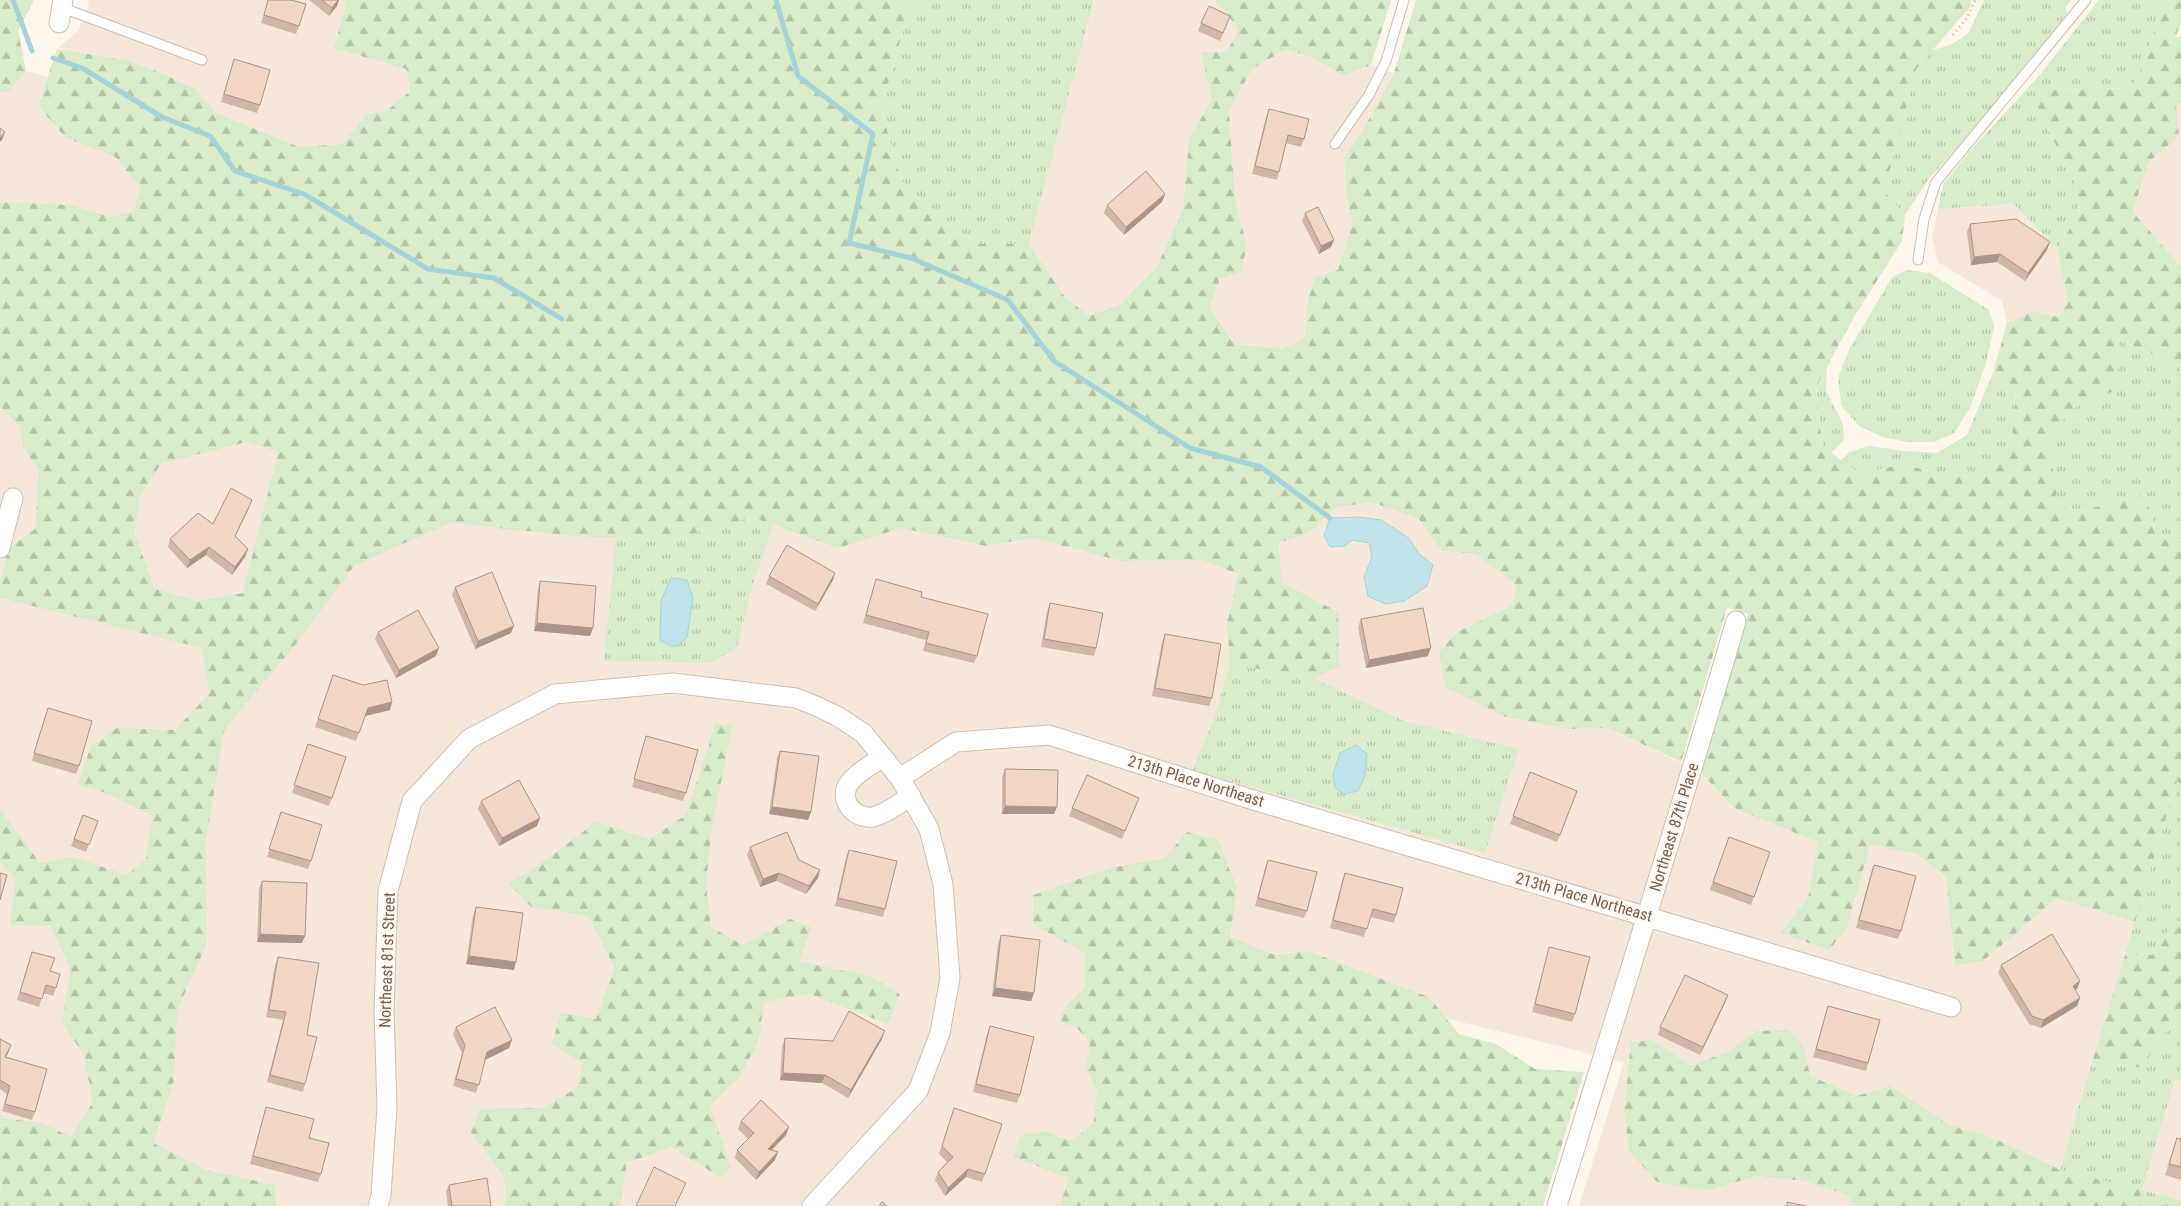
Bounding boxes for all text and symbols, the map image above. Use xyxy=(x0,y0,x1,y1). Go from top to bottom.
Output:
street label: 213th Place Northeast xyxy=(1126,751,1267,811)
street label: Northeast 87th Place xyxy=(1645,760,1703,894)
street label: 213th Place Northeast xyxy=(1513,868,1655,926)
street label: Northeast 81st Street xyxy=(375,892,399,1028)

